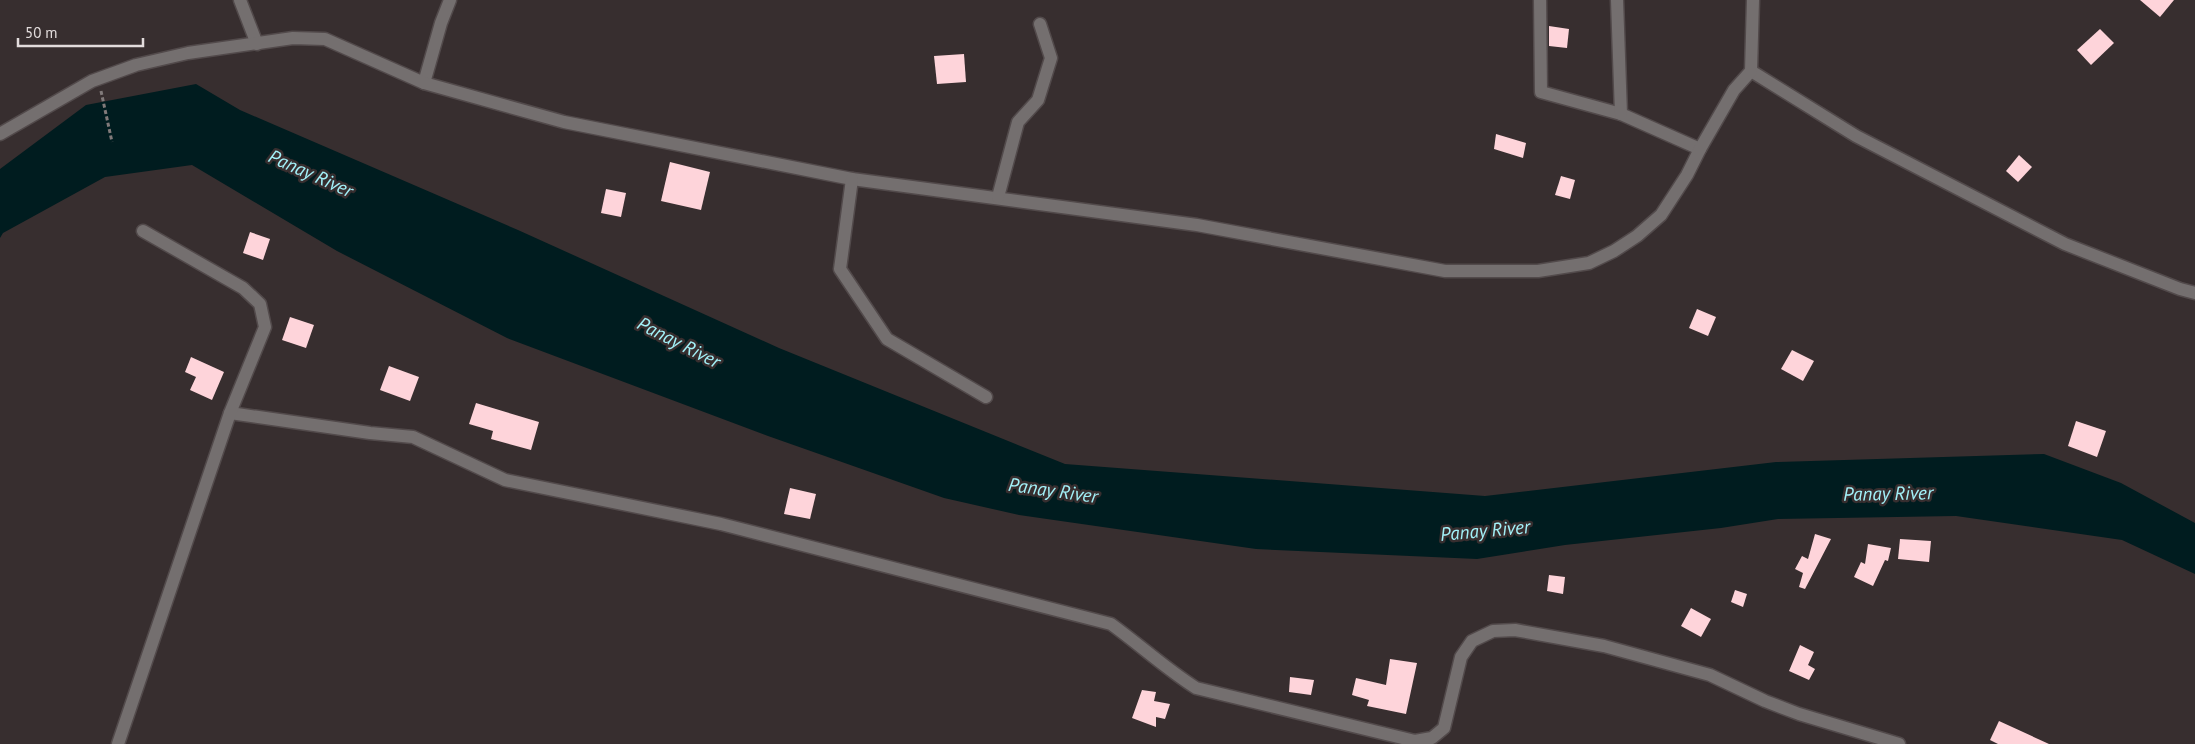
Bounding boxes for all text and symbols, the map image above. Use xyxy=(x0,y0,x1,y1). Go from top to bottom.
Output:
scale bar xyxy=(18,15,142,47)
text: 50 m xyxy=(25,23,58,42)
water label: Panay River xyxy=(265,144,359,203)
water label: Panay River xyxy=(633,311,726,374)
water label: Panay River xyxy=(1007,472,1101,508)
water label: Panay River xyxy=(1843,480,1935,506)
water label: Panay River xyxy=(1439,514,1533,546)

